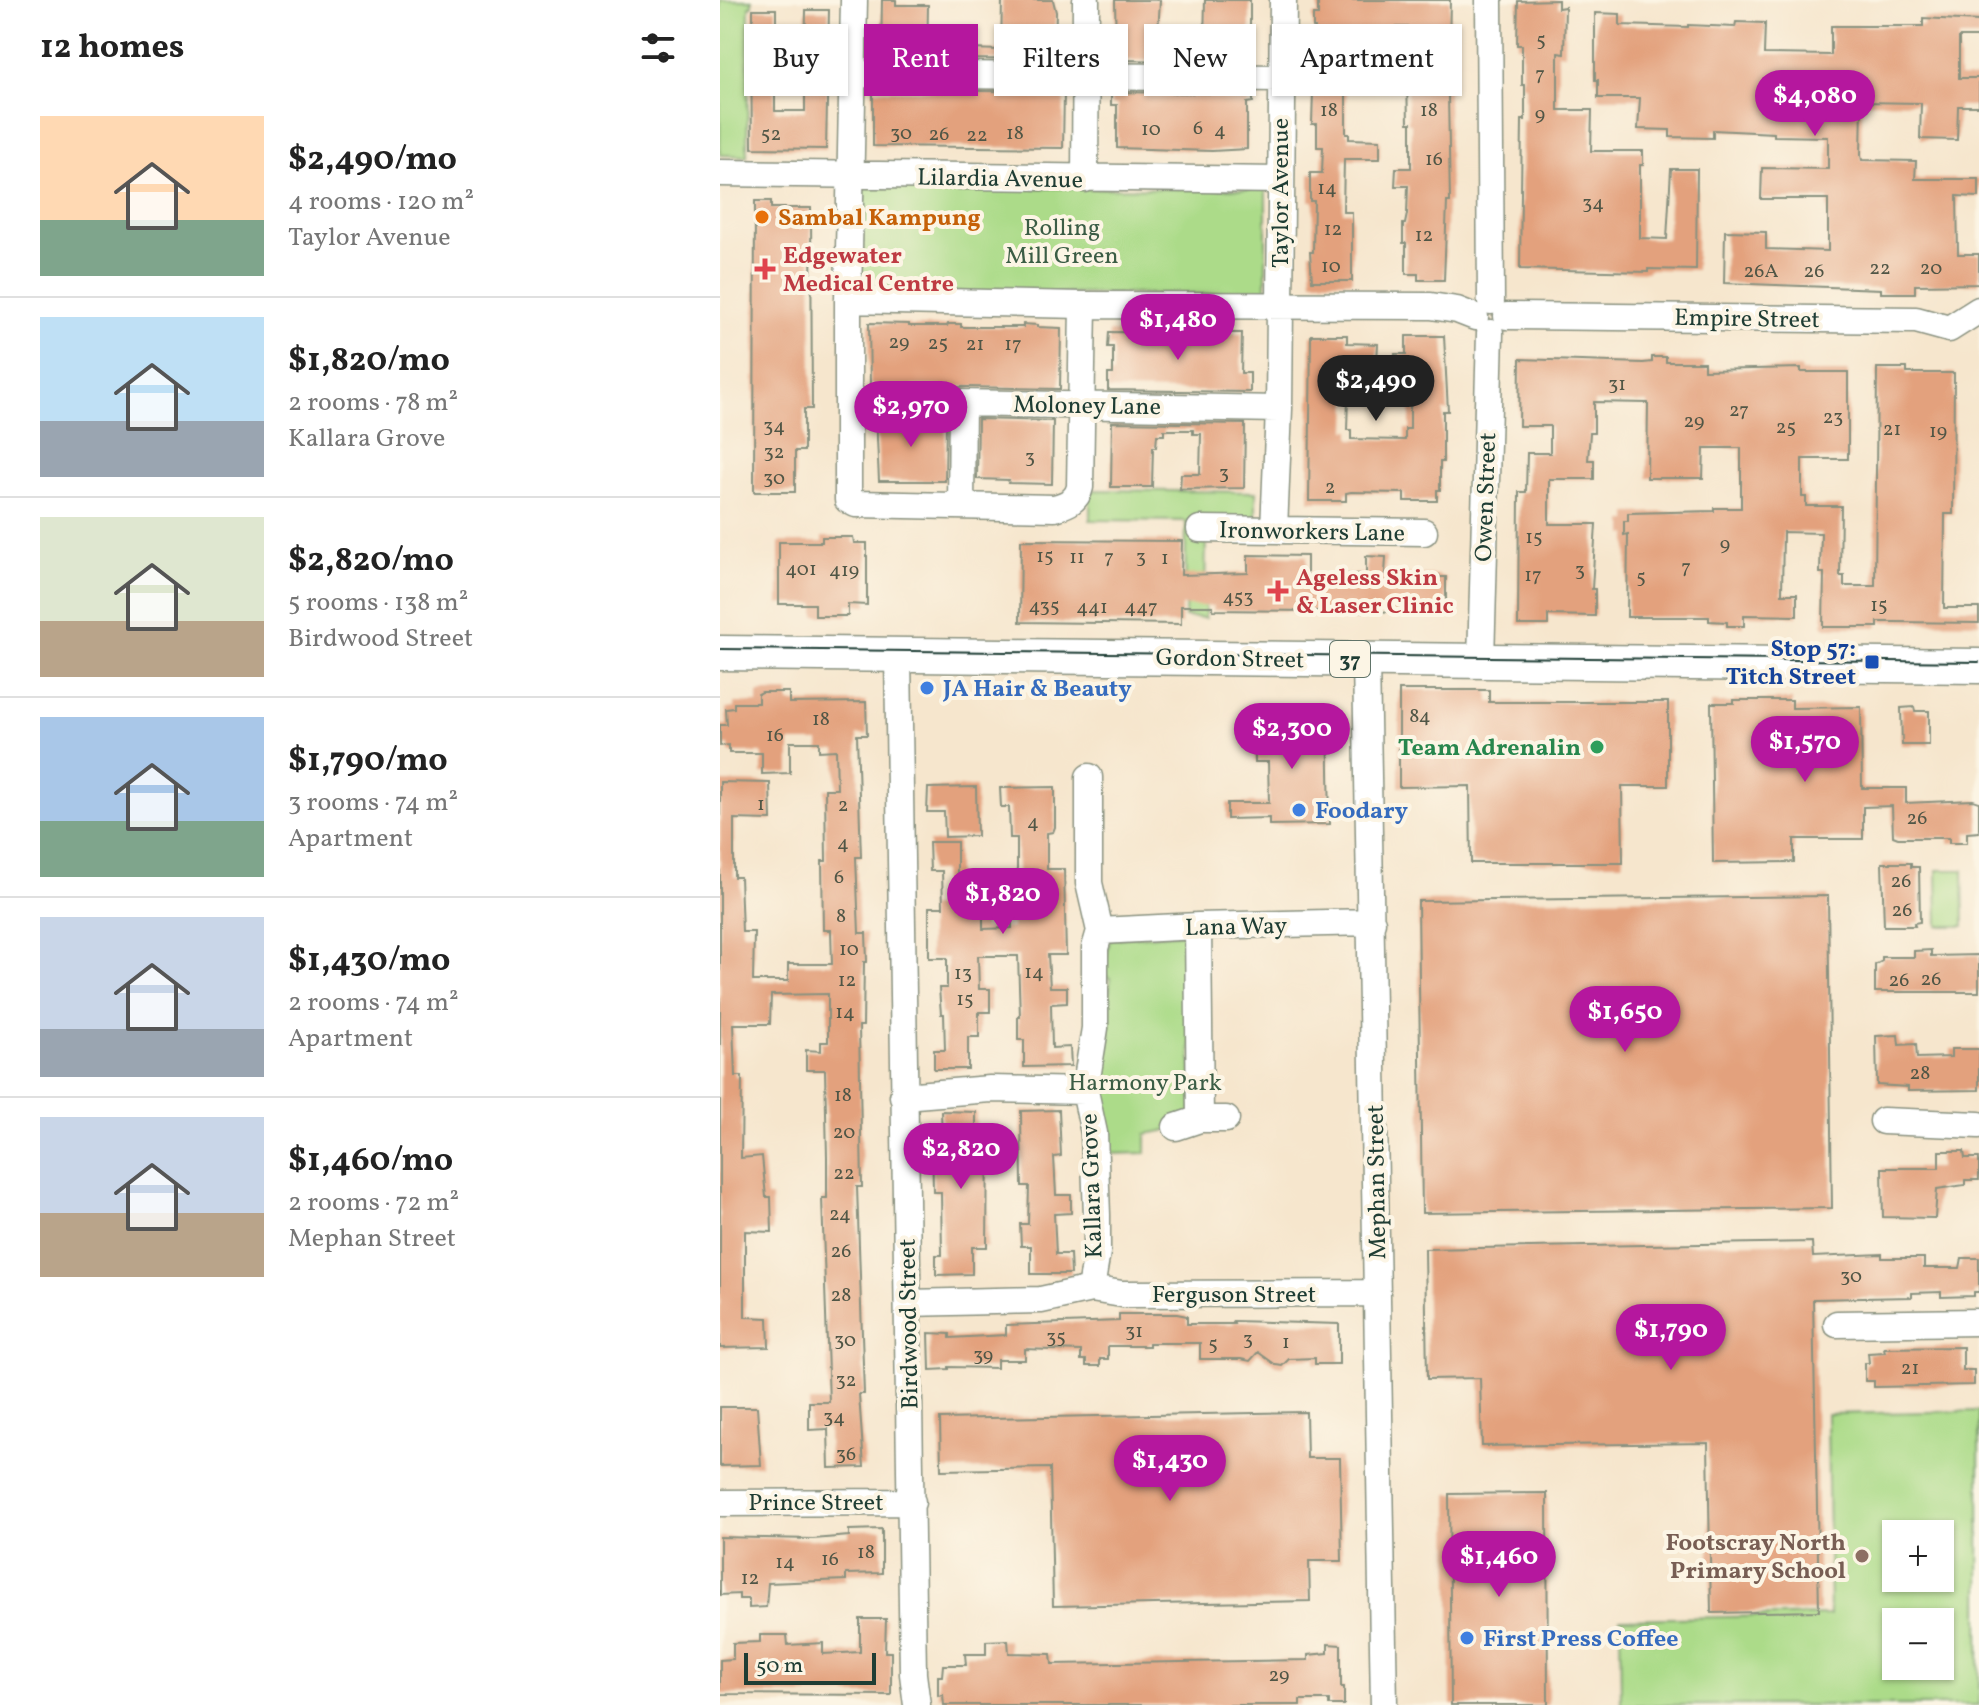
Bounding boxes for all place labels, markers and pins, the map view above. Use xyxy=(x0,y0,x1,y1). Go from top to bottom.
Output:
pin: $4,080 xyxy=(1750,70,1880,138)
place label: Sambal Kampung xyxy=(778,202,981,236)
marker: Sambal Kampung xyxy=(753,208,771,226)
place label: Edgewater Medical Centre xyxy=(783,240,954,302)
marker: Edgewater Medical Centre xyxy=(754,258,776,280)
pin: $1,480 xyxy=(1113,294,1243,362)
pin: $2,490 xyxy=(1311,355,1441,423)
pin: $2,970 xyxy=(846,381,976,449)
place label: Ageless Skin & Laser Clinic xyxy=(1296,562,1454,624)
marker: Ageless Skin & Laser Clinic xyxy=(1267,580,1289,602)
place label: Stop 57: Titch Street xyxy=(1725,633,1856,695)
marker: Stop 57: Titch Street xyxy=(1863,653,1881,671)
place label: JA Hair & Beauty xyxy=(942,673,1132,707)
marker: JA Hair & Beauty xyxy=(918,679,936,697)
pin: $2,300 xyxy=(1227,703,1357,771)
pin: $1,570 xyxy=(1740,716,1870,784)
place label: Team Adrenalin xyxy=(1398,732,1581,766)
marker: Team Adrenalin xyxy=(1588,738,1606,756)
place label: Foodary xyxy=(1315,795,1409,829)
marker: Foodary xyxy=(1290,801,1308,819)
pin: $1,820 xyxy=(938,868,1068,936)
pin: $1,650 xyxy=(1560,986,1690,1054)
pin: $2,820 xyxy=(896,1123,1026,1191)
pin: $1,790 xyxy=(1606,1304,1736,1372)
pin: $1,430 xyxy=(1105,1435,1235,1503)
place label: Footscray North Primary School xyxy=(1665,1527,1846,1589)
pin: $1,460 xyxy=(1434,1531,1564,1599)
marker: Footscray North Primary School xyxy=(1853,1547,1871,1565)
place label: First Press Coffee xyxy=(1483,1623,1678,1657)
marker: First Press Coffee xyxy=(1458,1629,1476,1647)

